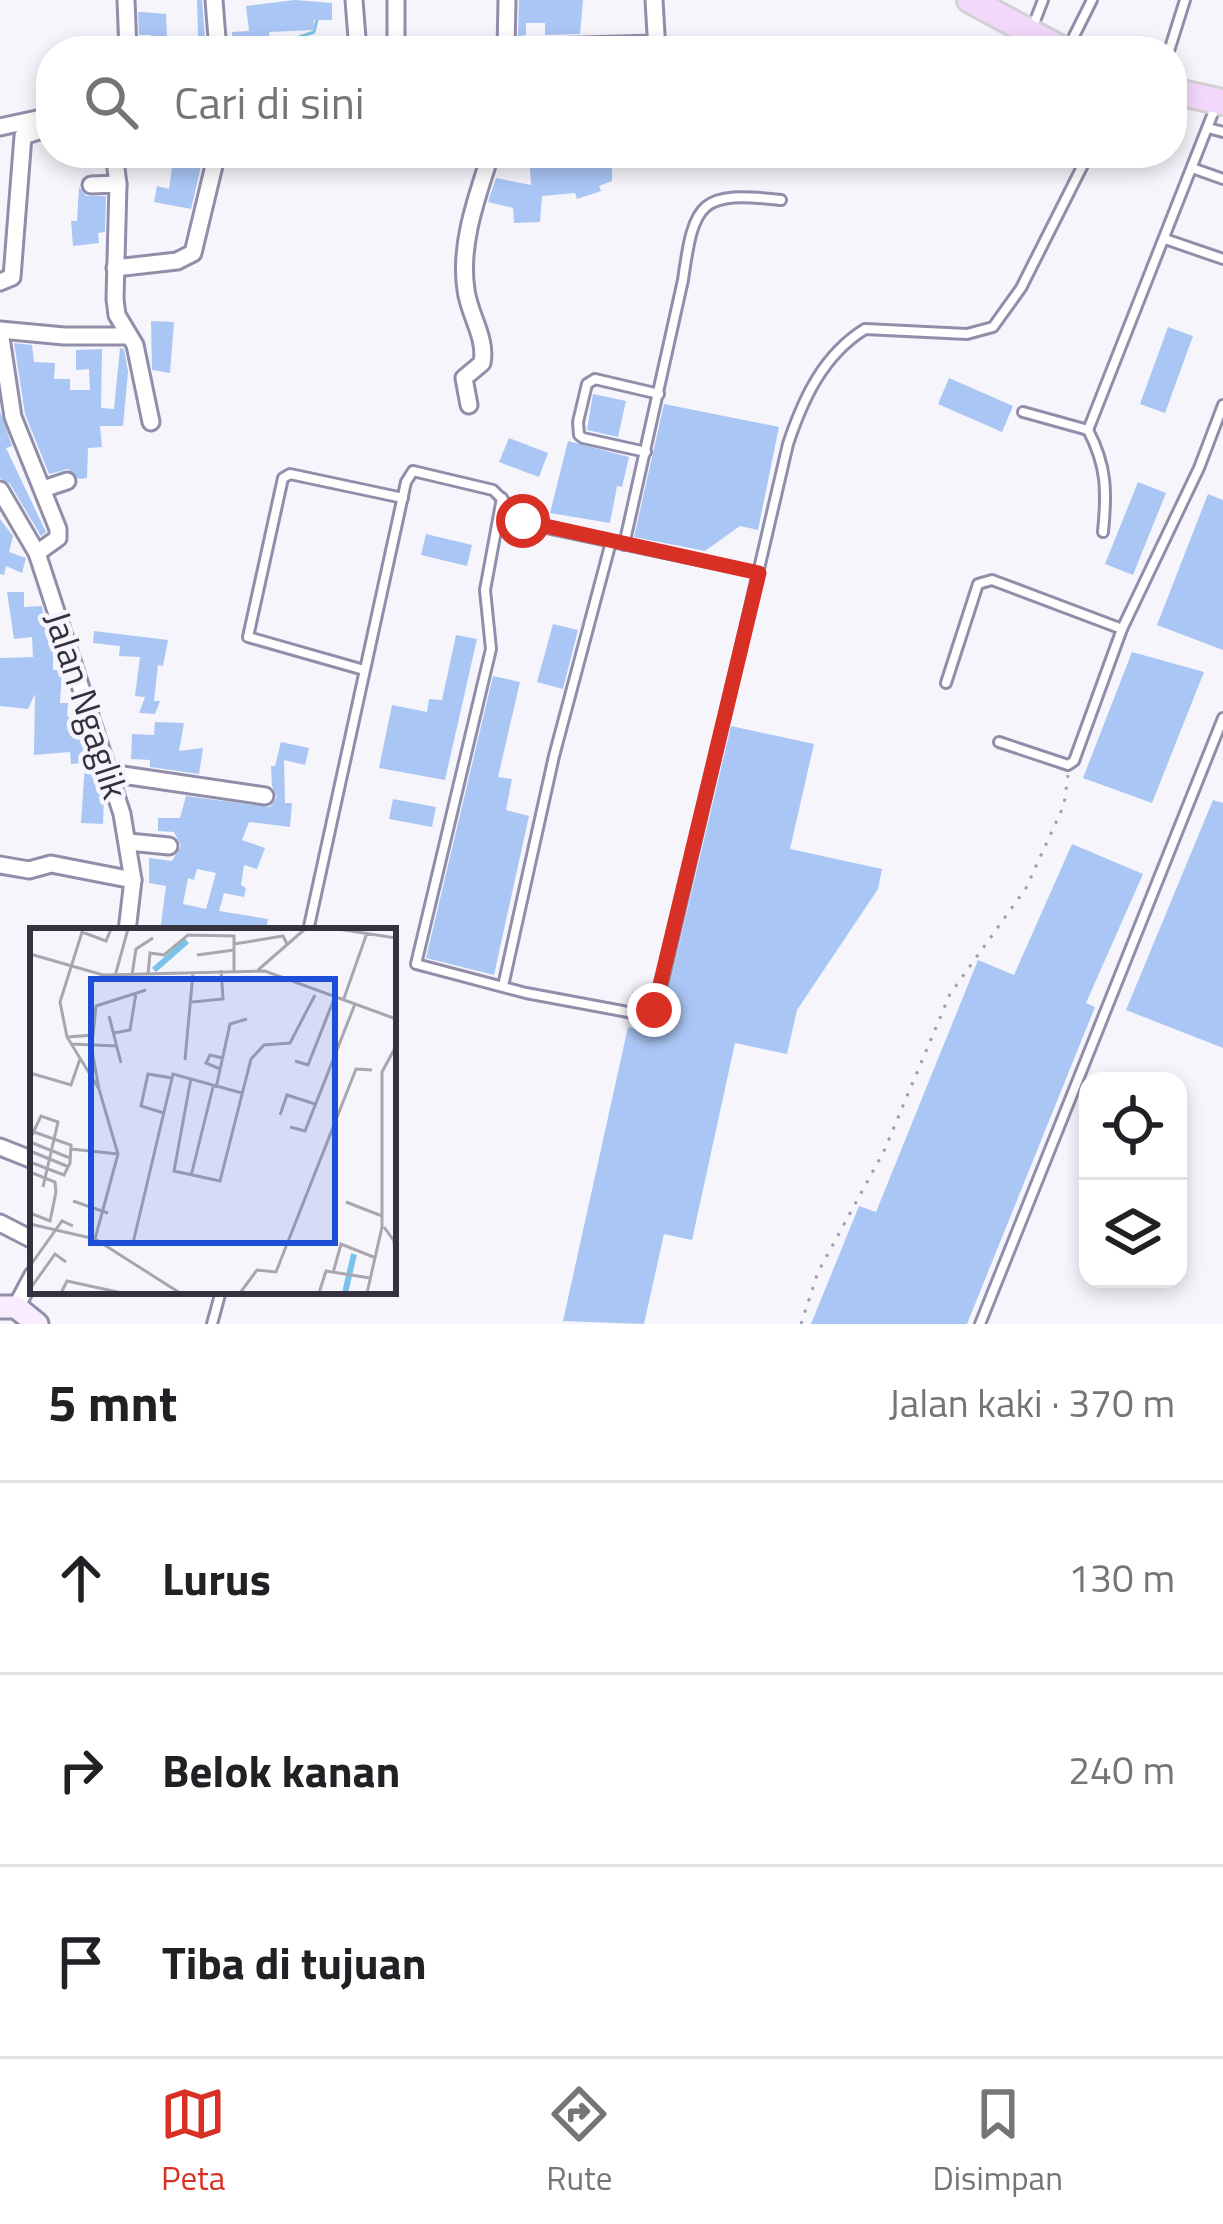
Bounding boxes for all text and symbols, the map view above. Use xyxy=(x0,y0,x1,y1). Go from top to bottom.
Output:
search box xyxy=(36,36,1187,168)
text: Cari di sini xyxy=(174,68,365,136)
icon: search xyxy=(78,69,144,135)
route start xyxy=(496,494,550,548)
street label: Jalan Ngaglik xyxy=(31,604,144,806)
inset map xyxy=(30,928,396,1294)
route end xyxy=(627,983,681,1037)
map controls xyxy=(1079,1072,1187,1288)
button: locate xyxy=(1079,1072,1187,1180)
button: layers xyxy=(1079,1180,1187,1288)
text: 5 mnt xyxy=(48,1363,177,1441)
text: Jalan kaki · 370 m xyxy=(888,1373,1175,1432)
text: Lurus xyxy=(162,1544,271,1612)
icon: ahead xyxy=(48,1545,114,1611)
text: 130 m xyxy=(1068,1548,1175,1607)
text: Belok kanan xyxy=(162,1736,400,1804)
icon: right xyxy=(48,1737,114,1803)
text: 240 m xyxy=(1068,1740,1175,1799)
text: Tiba di tujuan xyxy=(162,1928,427,1996)
icon: arrive xyxy=(48,1929,114,1995)
tab: Peta xyxy=(160,2081,226,2203)
tab: Rute xyxy=(546,2081,612,2203)
tab: Disimpan xyxy=(933,2081,1063,2203)

